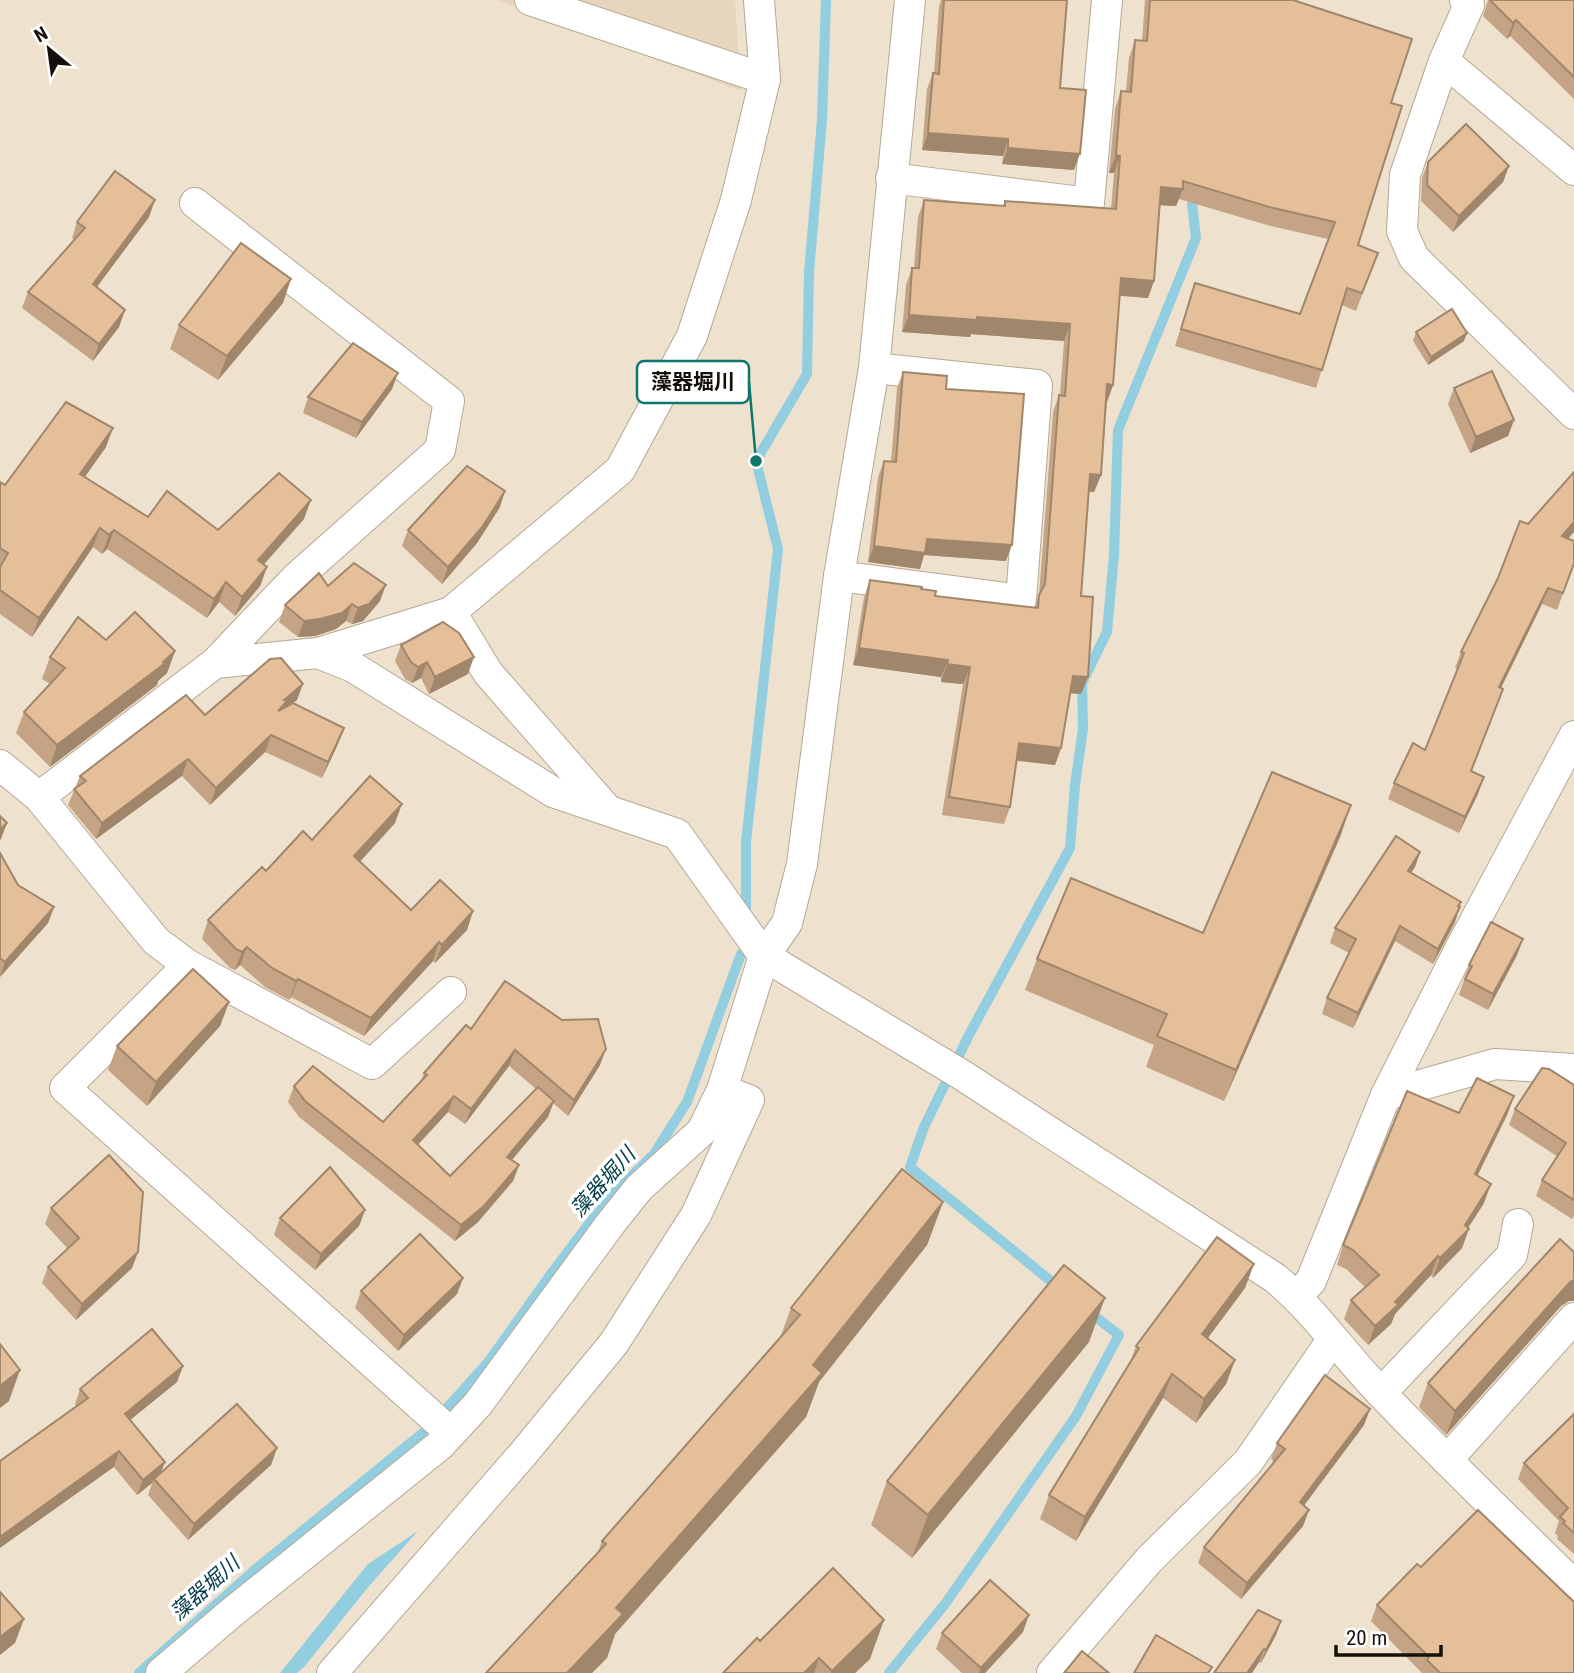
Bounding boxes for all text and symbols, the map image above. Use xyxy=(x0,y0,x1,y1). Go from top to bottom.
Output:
north arrow xyxy=(14,14,84,84)
text: N xyxy=(30,22,52,47)
callout: 藻器堀川 xyxy=(637,361,749,403)
text: 藻器堀川 xyxy=(651,370,735,394)
water label: 藻器堀川 xyxy=(566,1141,641,1221)
water label: 藻器堀川 xyxy=(166,1550,246,1625)
scale bar xyxy=(1336,1614,1441,1658)
text: 20 m xyxy=(1346,1626,1387,1650)

